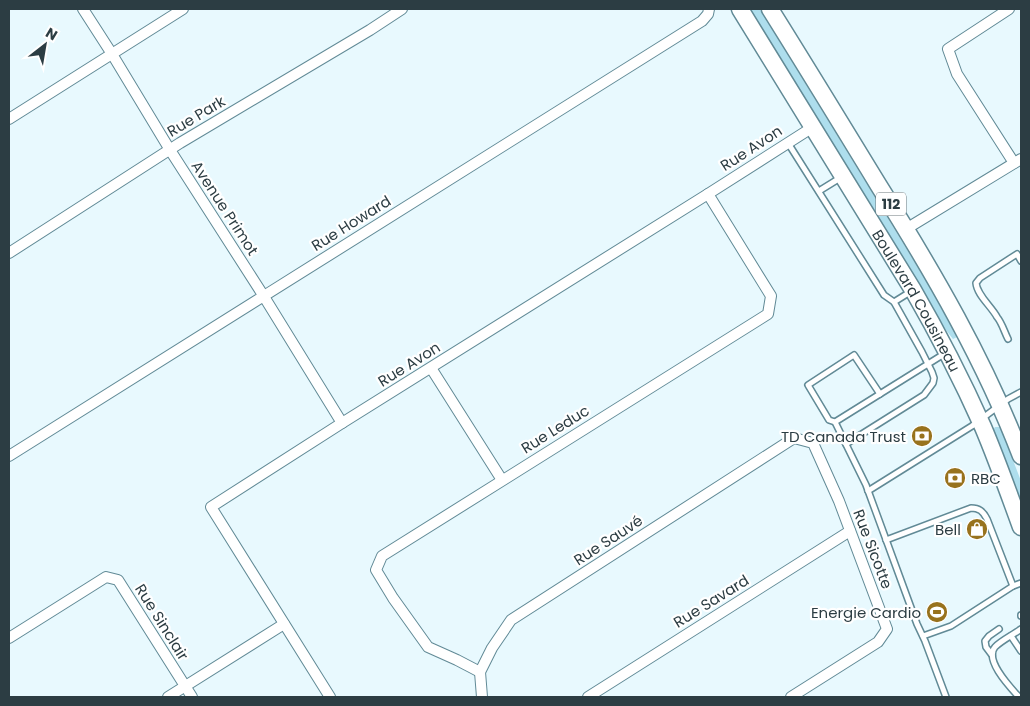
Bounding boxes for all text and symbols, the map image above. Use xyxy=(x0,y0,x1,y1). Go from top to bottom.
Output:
north arrow xyxy=(20,20,70,70)
text: N xyxy=(42,23,61,45)
street label: Rue Park xyxy=(163,90,229,142)
street label: Rue Avon xyxy=(716,120,786,176)
street label: Avenue Primot xyxy=(187,157,263,259)
street label: Rue Howard xyxy=(307,190,395,256)
road number: 112 xyxy=(876,192,906,215)
street label: Boulevard Cousineau xyxy=(868,225,966,375)
street label: Rue Avon xyxy=(374,337,444,391)
street label: Rue Leduc xyxy=(517,400,593,458)
bank icon: TD Canada Trust xyxy=(910,424,934,448)
place label: TD Canada Trust xyxy=(781,426,906,447)
bank icon: RBC xyxy=(943,466,967,490)
place label: RBC xyxy=(971,468,1001,489)
street label: Rue Sicotte xyxy=(848,506,898,592)
street label: Rue Sauvé xyxy=(569,510,647,570)
shop icon: Bell xyxy=(965,517,989,541)
place label: Bell xyxy=(935,519,961,540)
street label: Rue Savard xyxy=(669,570,753,632)
street label: Rue Sinclair xyxy=(130,580,194,665)
sports icon: Energie Cardio xyxy=(925,600,949,624)
place label: Energie Cardio xyxy=(811,602,921,623)

